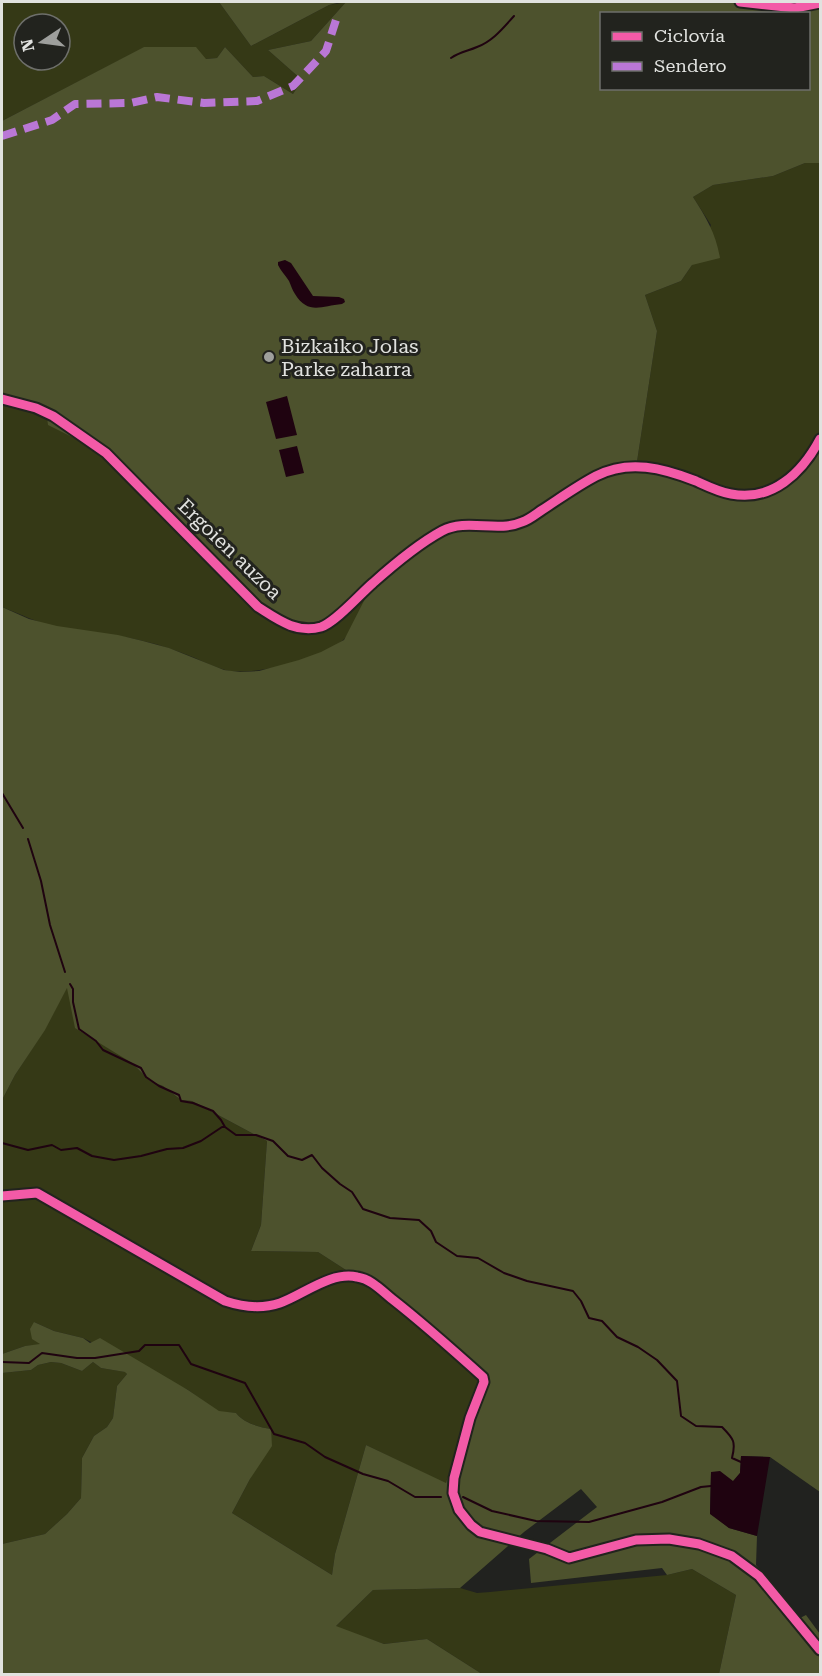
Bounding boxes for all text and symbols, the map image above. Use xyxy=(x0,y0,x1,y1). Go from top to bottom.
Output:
north arrow xyxy=(12,12,72,72)
legend xyxy=(600,12,810,90)
text: Ciclovía xyxy=(654,25,725,46)
text: N xyxy=(17,37,39,53)
text: Sendero xyxy=(654,55,727,76)
place label: Bizkaiko Jolas Parke zaharra xyxy=(281,334,419,381)
marker: Bizkaiko Jolas Parke zaharra xyxy=(262,350,276,364)
street label: Ergoien auzoa xyxy=(173,494,287,605)

